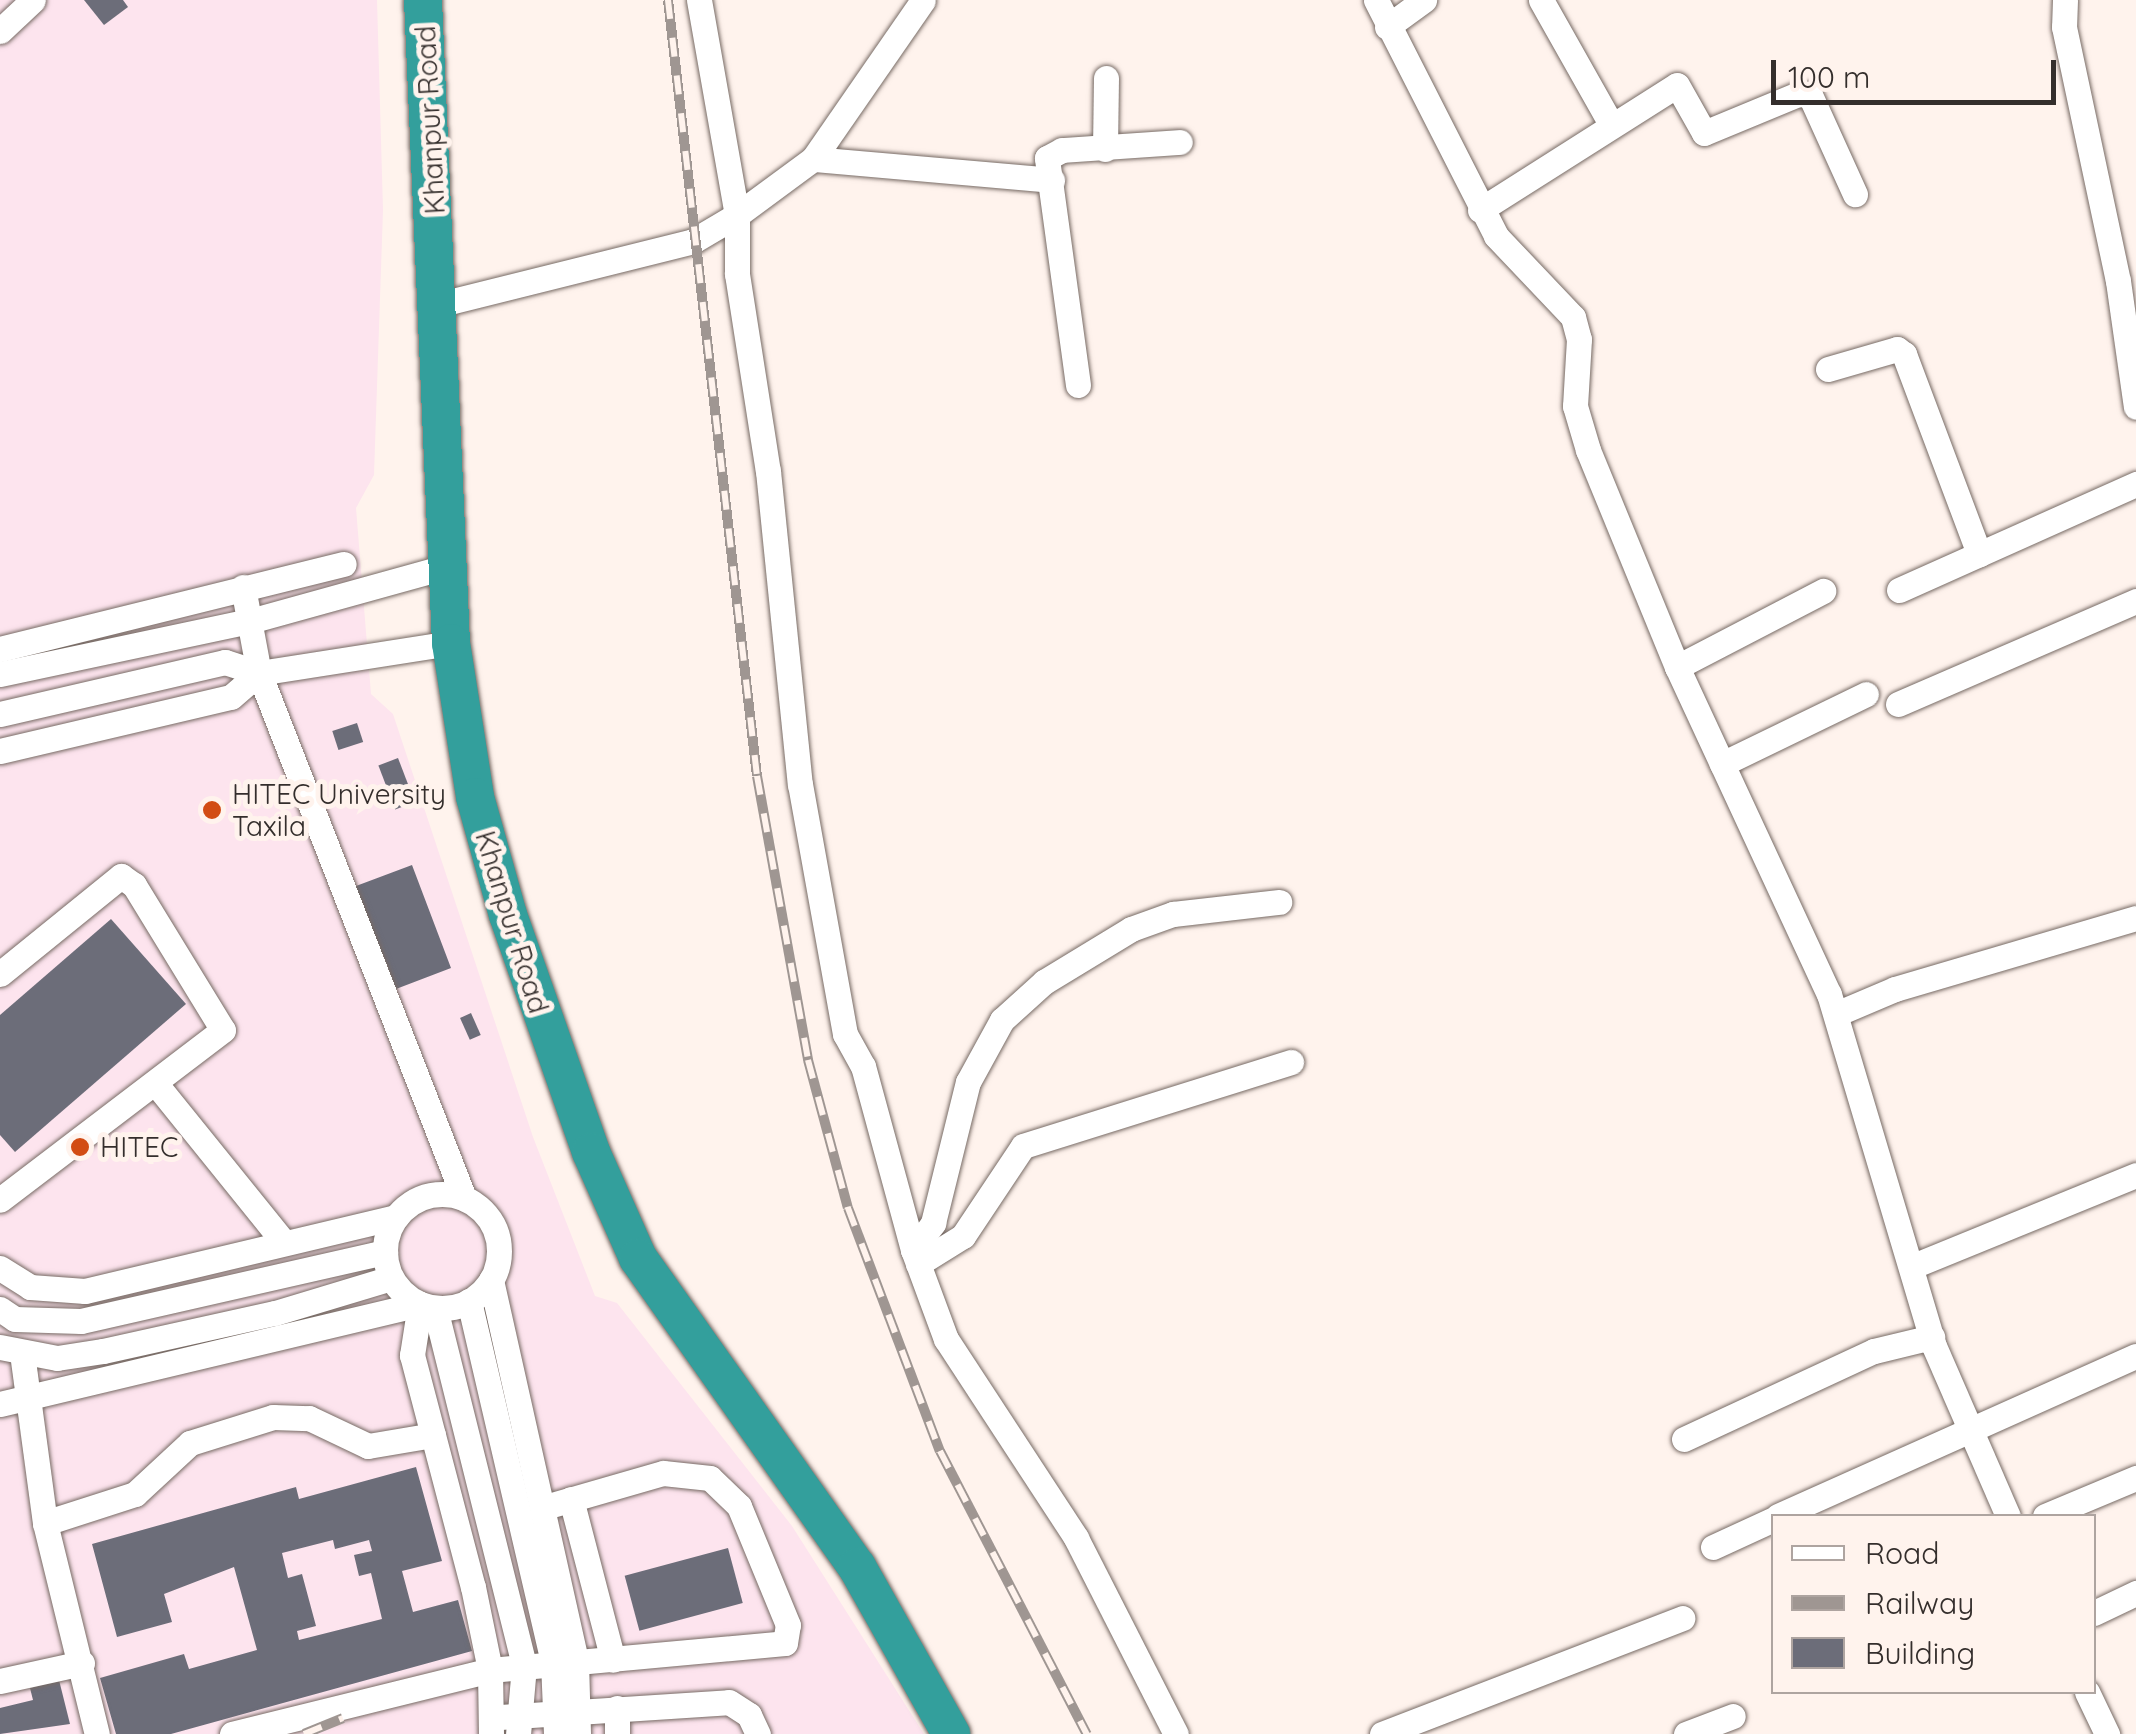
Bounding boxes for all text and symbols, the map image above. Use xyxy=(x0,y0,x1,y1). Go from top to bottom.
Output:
street label: Khanpur Road xyxy=(408,25,452,215)
scale bar xyxy=(1776,40,2061,102)
text: 100 m xyxy=(1788,58,1870,96)
place label: HITEC University Taxila xyxy=(232,777,446,843)
marker: HITEC University Taxila xyxy=(201,799,223,821)
street label: Khanpur Road xyxy=(468,827,556,1017)
place label: HITEC xyxy=(100,1130,178,1164)
marker: HITEC xyxy=(69,1136,91,1158)
legend xyxy=(1771,1514,2096,1694)
text: Road xyxy=(1865,1534,1939,1572)
text: Railway xyxy=(1865,1584,1974,1622)
text: Building xyxy=(1865,1634,1975,1672)

